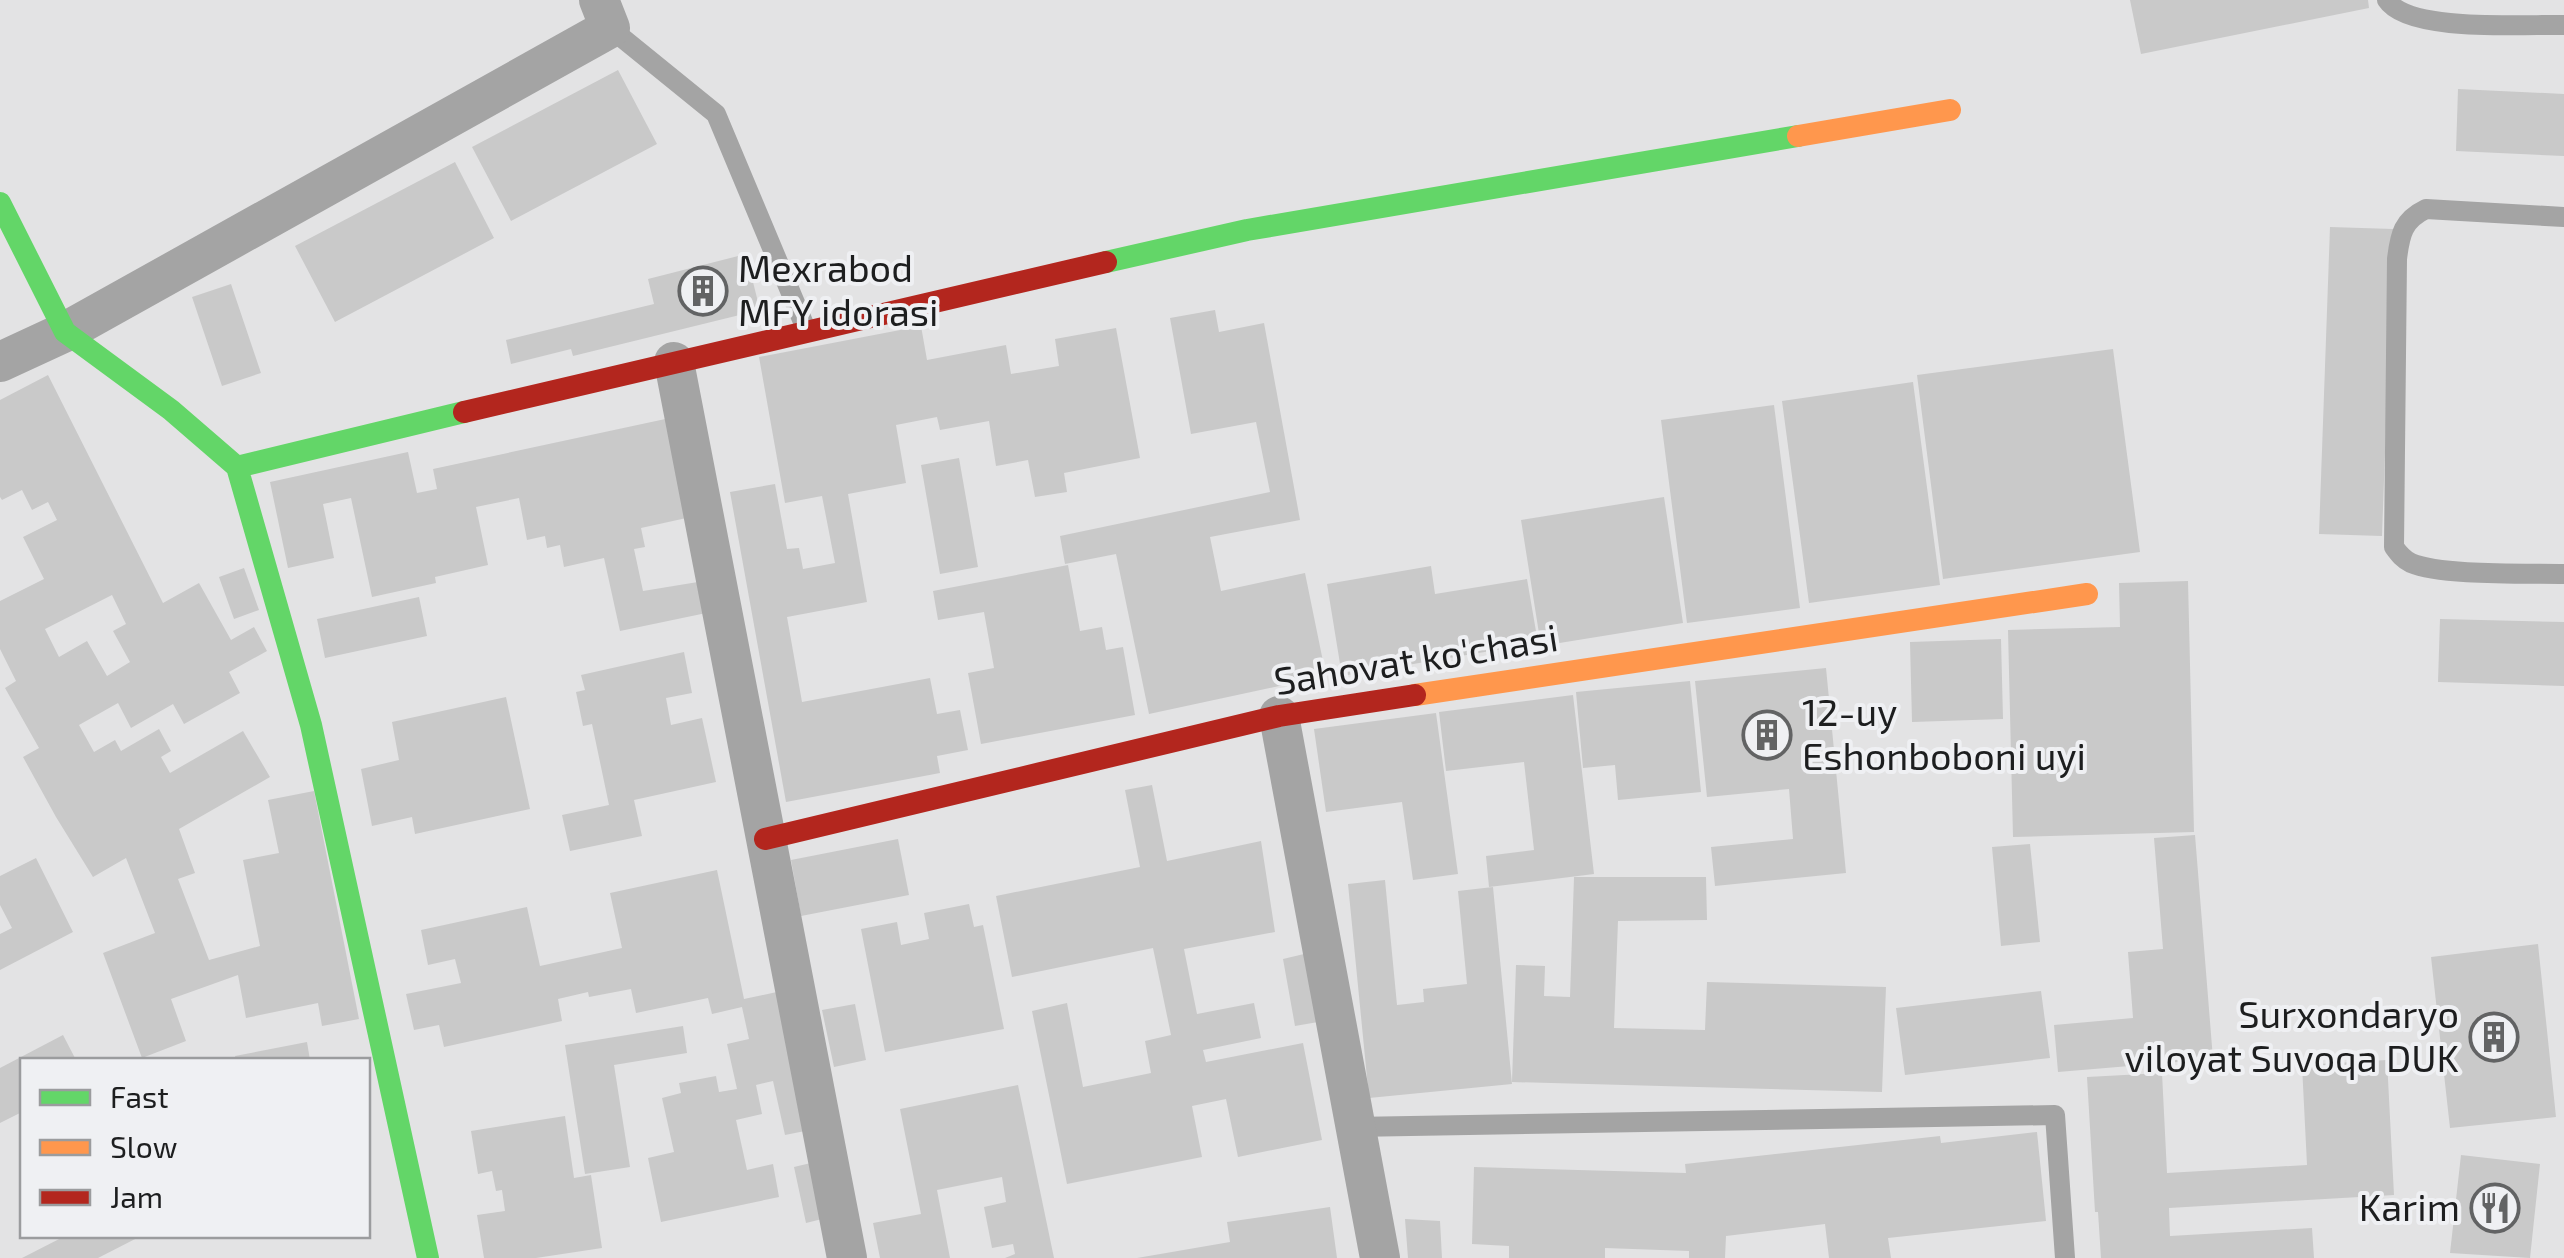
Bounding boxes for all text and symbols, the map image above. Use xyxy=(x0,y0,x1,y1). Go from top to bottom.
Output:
place label: Mexrabod MFY idorasi xyxy=(738,244,939,334)
building icon: Mexrabod MFY idorasi xyxy=(677,265,729,317)
street label: Sahovat ko'chasi xyxy=(1271,613,1561,703)
place label: 12-uy Eshonboboni uyi xyxy=(1802,688,2086,778)
building icon: 12-uy Eshonboboni uyi xyxy=(1741,709,1793,761)
place label: Surxondaryo viloyat Suvoqa DUK xyxy=(2125,990,2459,1080)
building icon: Surxondaryo viloyat Suvoqa DUK xyxy=(2468,1011,2520,1063)
legend xyxy=(20,1058,370,1238)
text: Fast xyxy=(110,1078,169,1114)
text: Slow xyxy=(110,1128,177,1164)
text: Jam xyxy=(110,1178,163,1214)
restaurant icon: Karim xyxy=(2469,1182,2521,1234)
place label: Karim xyxy=(2359,1183,2460,1229)

